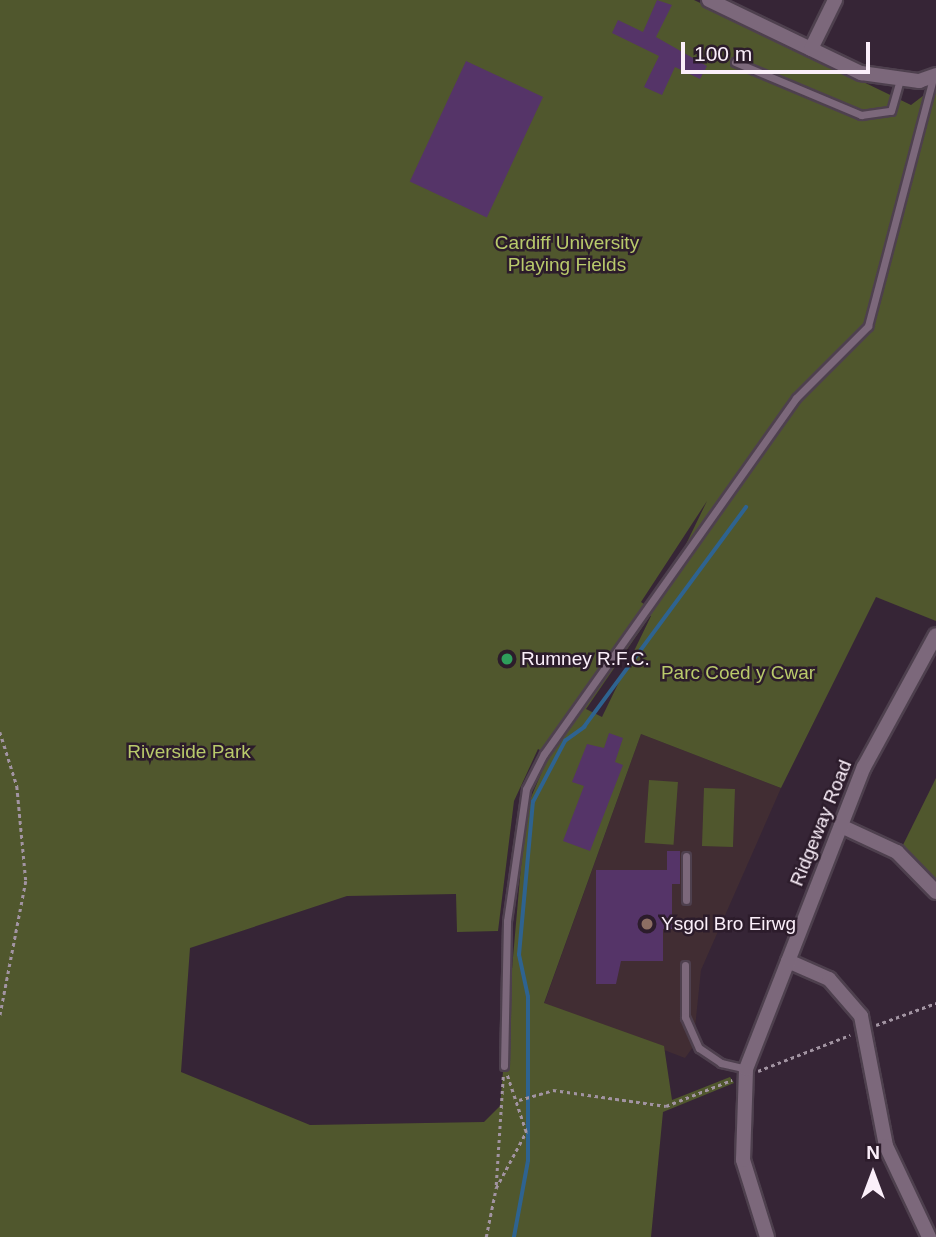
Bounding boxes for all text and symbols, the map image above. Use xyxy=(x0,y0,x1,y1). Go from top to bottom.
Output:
scale bar xyxy=(684,28,873,72)
text: 100 m xyxy=(694,42,752,65)
park label: Cardiff University Playing Fields xyxy=(495,232,639,276)
place label: Rumney R.F.C. xyxy=(521,648,650,670)
marker: Rumney R.F.C. xyxy=(499,651,515,667)
park label: Parc Coed y Cwar xyxy=(661,662,815,684)
park label: Riverside Park xyxy=(127,741,251,763)
street label: Ridgeway Road xyxy=(785,757,857,889)
place label: Ysgol Bro Eirwg xyxy=(661,913,796,935)
marker: Ysgol Bro Eirwg xyxy=(639,916,655,932)
north arrow xyxy=(838,1139,908,1209)
text: N xyxy=(866,1142,880,1163)

